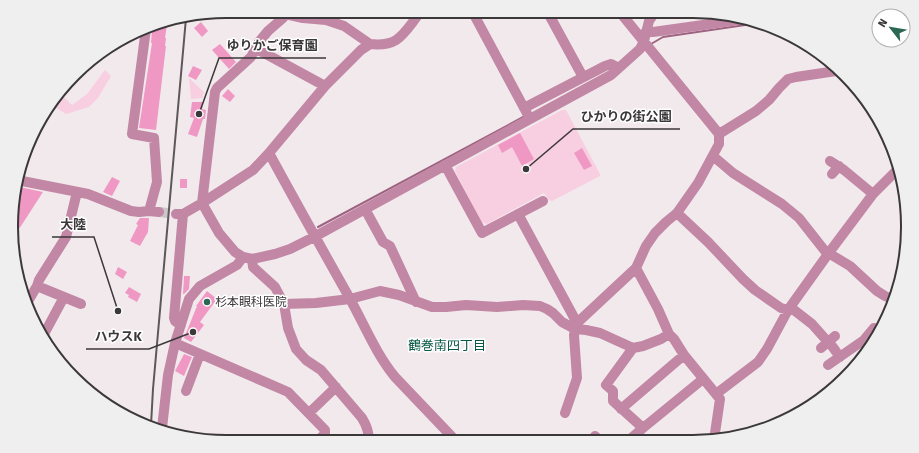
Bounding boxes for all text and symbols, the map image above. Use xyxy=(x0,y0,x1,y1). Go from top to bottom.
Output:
north arrow xyxy=(871,8,911,48)
text: N xyxy=(875,17,890,30)
callout: ゆりかご保育園 xyxy=(219,33,326,58)
text: ゆりかご保育園 xyxy=(226,38,318,53)
callout: ひかりの街公園 xyxy=(573,104,680,129)
text: ひかりの街公園 xyxy=(580,109,672,124)
callout: 大陸 xyxy=(52,212,94,237)
text: 大陸 xyxy=(60,217,86,232)
place label: 杉本眼科医院 xyxy=(215,295,287,309)
marker: 杉本眼科医院 xyxy=(202,297,212,307)
callout: ハウスK xyxy=(86,324,149,349)
text: ハウスK xyxy=(94,329,142,344)
district label: 鶴巻南四丁目 xyxy=(408,338,486,353)

